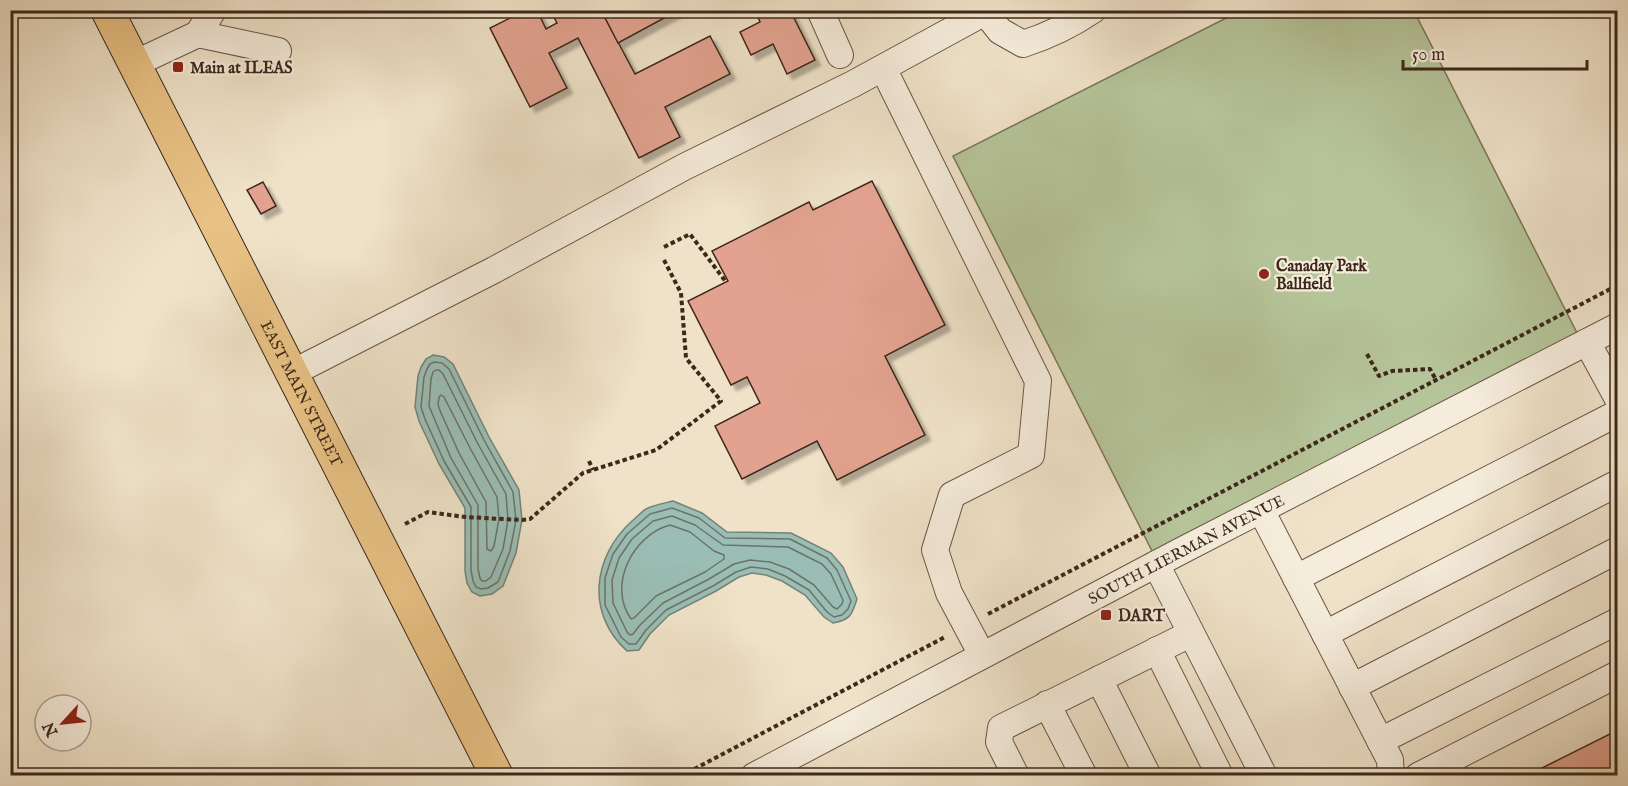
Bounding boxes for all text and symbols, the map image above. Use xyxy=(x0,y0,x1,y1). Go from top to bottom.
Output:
scale bar xyxy=(1403,33,1588,71)
text: 50 m xyxy=(1412,44,1445,67)
place label: Main at ILEAS xyxy=(190,59,293,79)
marker: Main at ILEAS xyxy=(171,60,185,74)
place label: Canaday Park Ballfield xyxy=(1276,257,1367,295)
marker: Canaday Park Ballfield xyxy=(1257,267,1271,281)
street label: EAST MAIN STREET xyxy=(255,318,346,471)
street label: SOUTH LIERMAN AVENUE xyxy=(1085,491,1288,610)
place label: DART xyxy=(1118,607,1165,627)
marker: DART xyxy=(1099,608,1113,622)
north arrow xyxy=(33,693,93,753)
text: N xyxy=(39,718,64,741)

